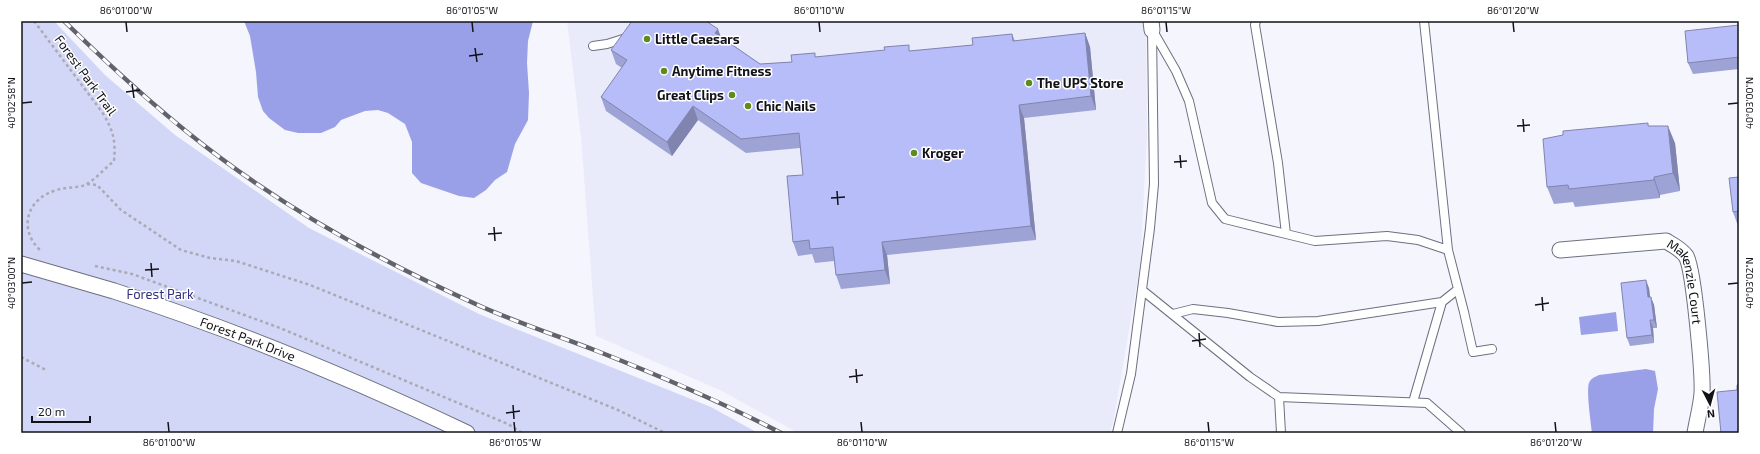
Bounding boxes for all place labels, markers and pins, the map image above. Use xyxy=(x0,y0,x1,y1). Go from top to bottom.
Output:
place label: Little Caesars xyxy=(655,31,740,47)
marker: Little Caesars xyxy=(642,34,652,44)
place label: Anytime Fitness xyxy=(672,63,771,79)
marker: Anytime Fitness xyxy=(659,66,669,76)
place label: The UPS Store xyxy=(1037,75,1124,91)
marker: The UPS Store xyxy=(1024,78,1034,88)
place label: Great Clips xyxy=(657,87,724,103)
marker: Great Clips xyxy=(727,90,737,100)
place label: Chic Nails xyxy=(756,98,816,114)
marker: Chic Nails xyxy=(743,101,753,111)
place label: Kroger xyxy=(922,145,964,161)
marker: Kroger xyxy=(909,148,919,158)

